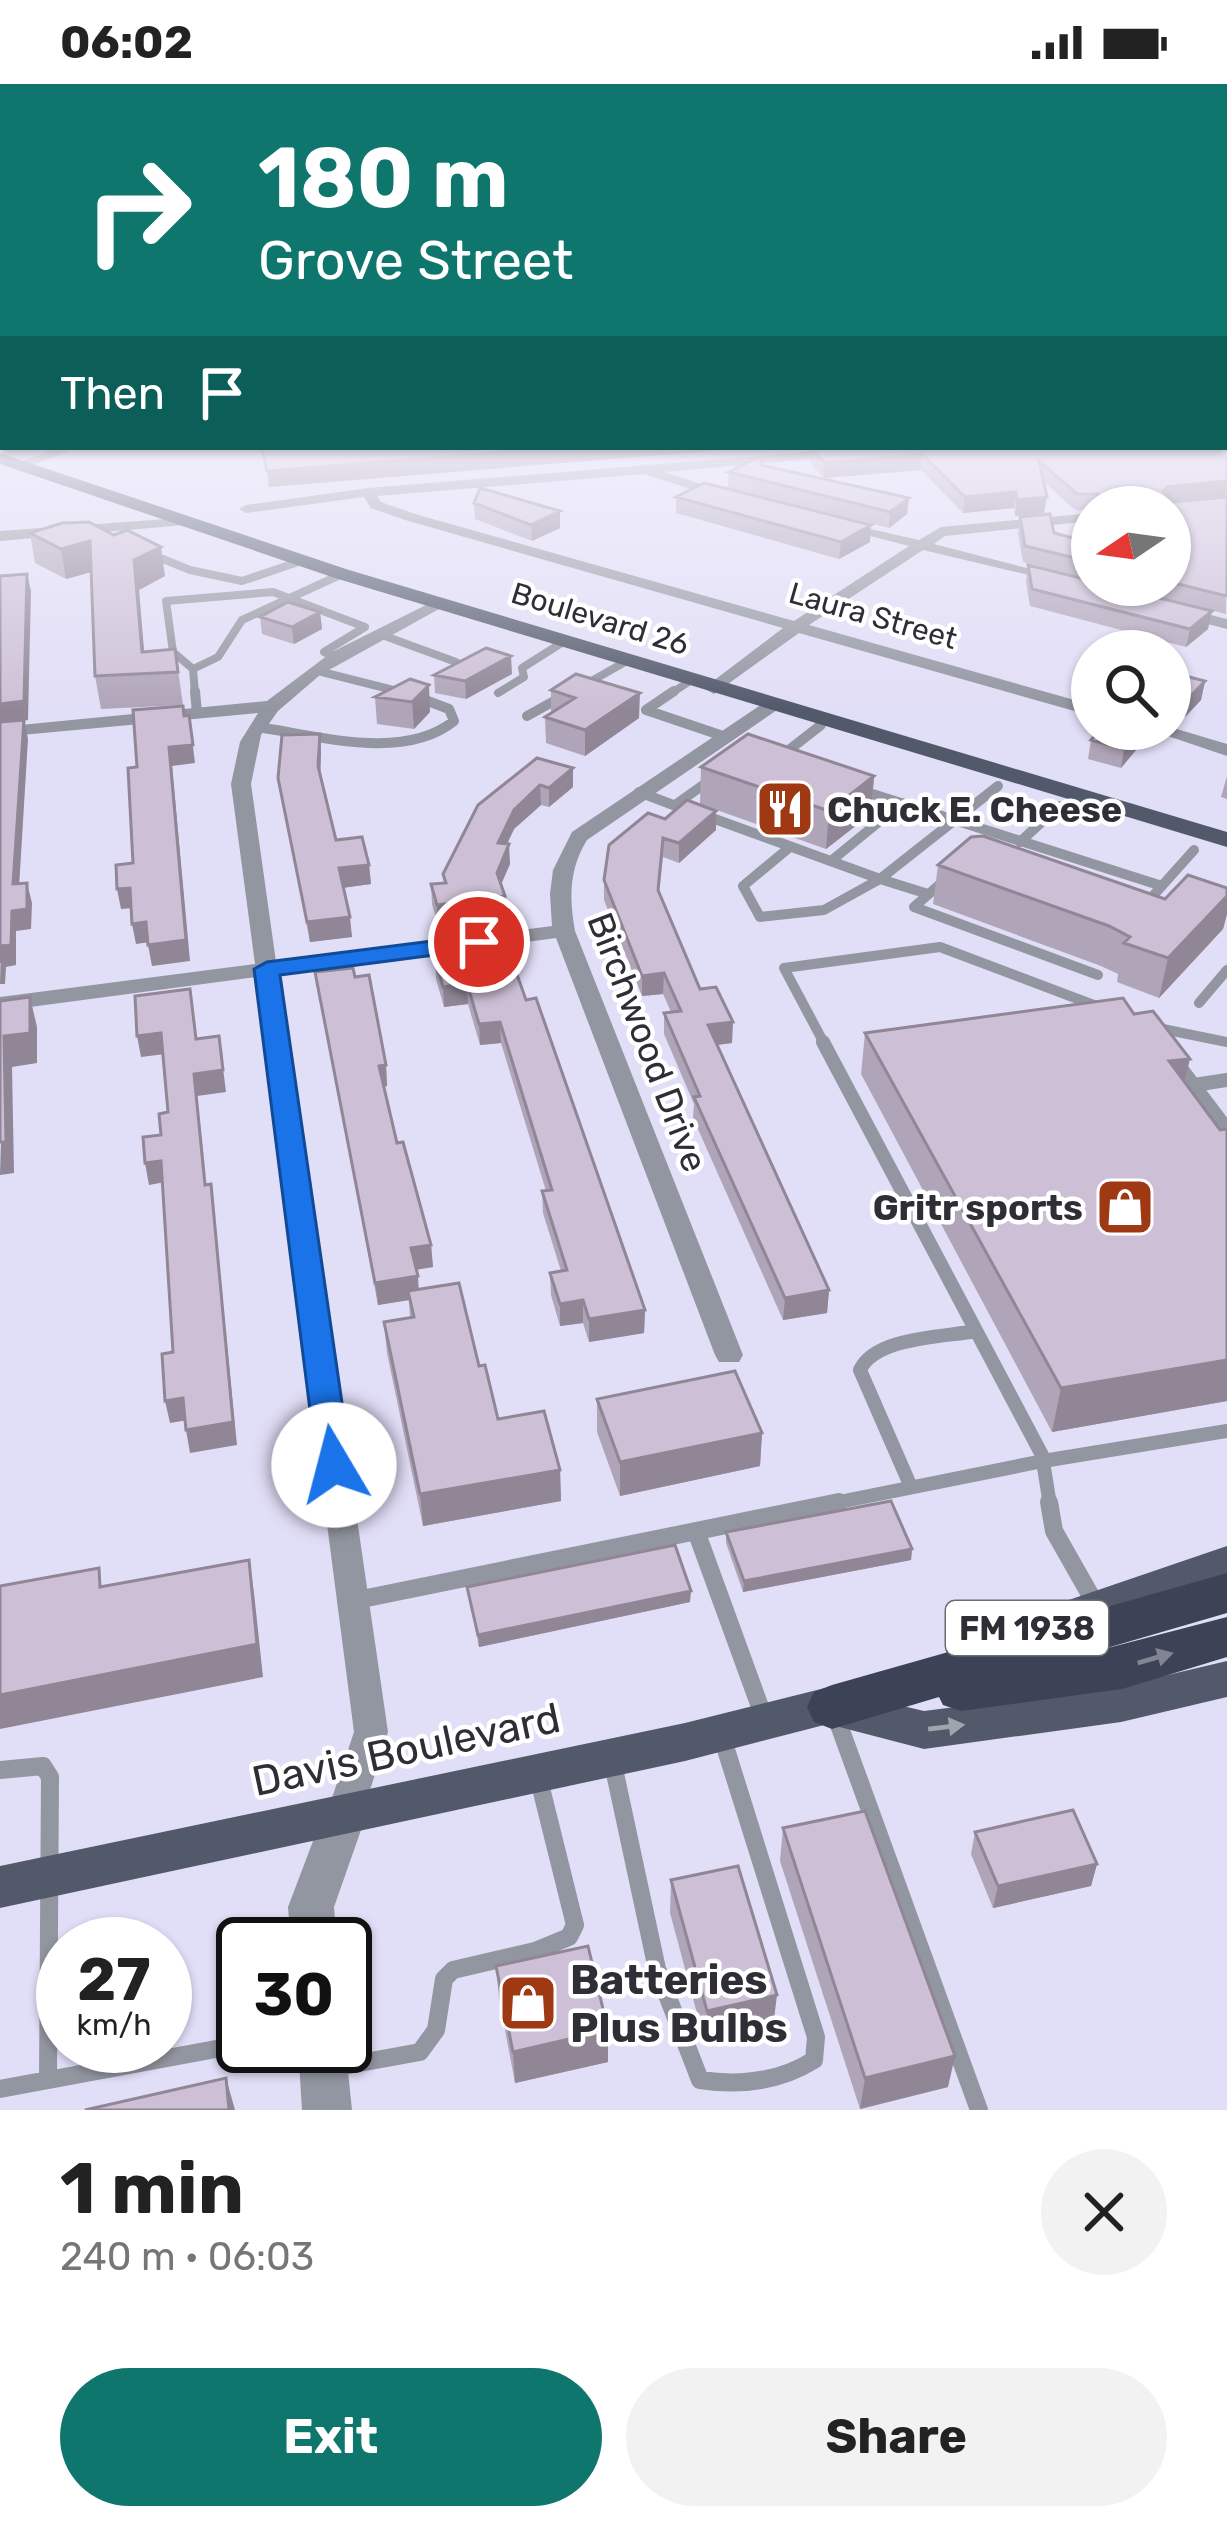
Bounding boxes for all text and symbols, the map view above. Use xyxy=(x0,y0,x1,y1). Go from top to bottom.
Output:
text: 06:02 xyxy=(60,16,193,69)
text: 180 m xyxy=(258,128,509,228)
icon: right xyxy=(60,132,216,288)
text: Grove Street xyxy=(258,229,573,293)
icon: arrive xyxy=(189,360,255,426)
text: Then xyxy=(60,367,165,420)
north arrow xyxy=(1071,486,1191,606)
map controls xyxy=(1071,486,1191,750)
street label: Boulevard 26 xyxy=(507,575,693,663)
street label: Laura Street xyxy=(785,575,962,657)
button: search xyxy=(1071,630,1191,750)
restaurant icon: Chuck E. Cheese xyxy=(754,778,816,840)
place label: Chuck E. Cheese xyxy=(827,788,1122,831)
pin xyxy=(428,891,530,993)
street label: Birchwood Drive xyxy=(578,906,717,1178)
icon: arrive xyxy=(446,909,512,975)
shop icon: Gritr sports xyxy=(1094,1176,1156,1238)
place label: Gritr sports xyxy=(873,1186,1083,1229)
position arrow xyxy=(271,1402,397,1528)
road number: FM 1938 xyxy=(946,1601,1108,1655)
one-way arrow xyxy=(1137,1648,1174,1666)
street label: Davis Boulevard xyxy=(248,1693,565,1807)
one-way arrow xyxy=(928,1717,965,1736)
speed limit sign: 30 xyxy=(216,1917,372,2073)
text: 27 xyxy=(77,1944,151,2015)
place label: Batteries Plus Bulbs xyxy=(570,1955,788,2053)
shop icon: Batteries Plus Bulbs xyxy=(497,1972,559,2034)
text: km/h xyxy=(77,2007,151,2043)
text: 1 min xyxy=(60,2146,244,2231)
button: close xyxy=(1041,2149,1167,2275)
text: 240 m · 06:03 xyxy=(60,2234,314,2280)
button: Exit xyxy=(60,2368,602,2506)
button: Share xyxy=(626,2368,1167,2506)

